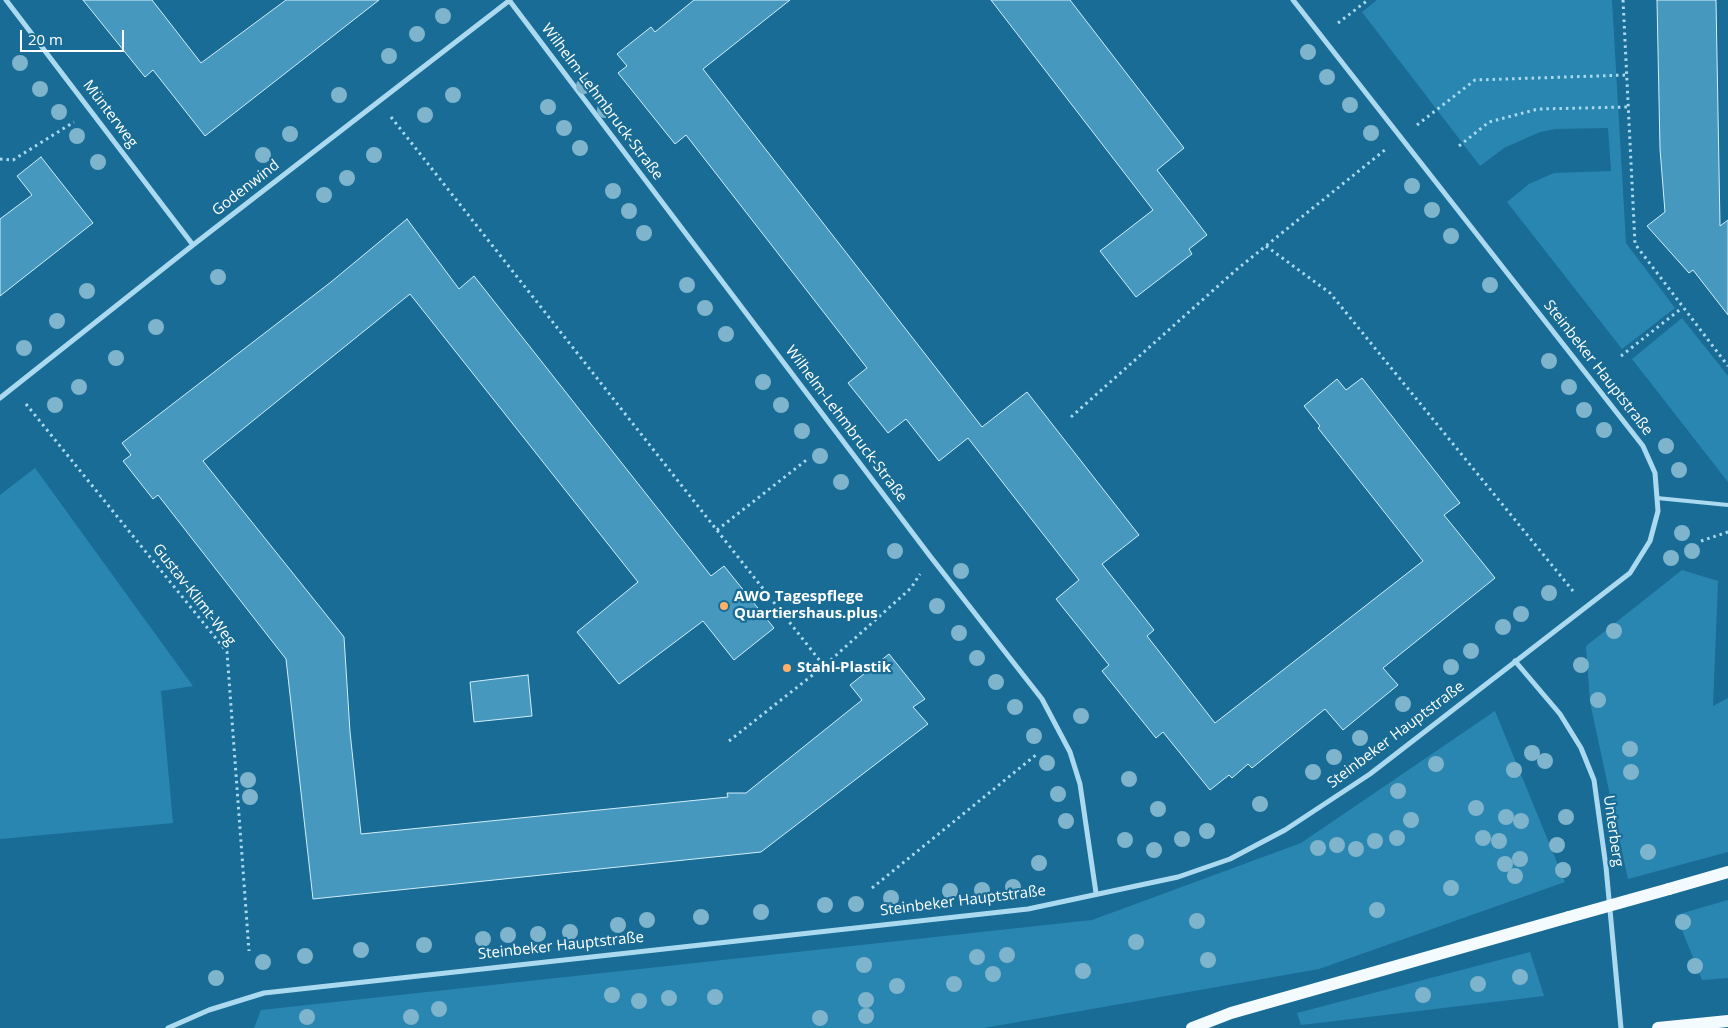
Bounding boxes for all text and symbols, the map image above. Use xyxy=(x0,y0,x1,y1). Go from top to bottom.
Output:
scale bar xyxy=(22,20,126,52)
street label: Wilhelm-Lehmbruck-Straße xyxy=(537,20,667,184)
text: 20 m xyxy=(28,29,63,49)
street label: Münterweg xyxy=(79,77,141,151)
street label: Godenwind xyxy=(209,156,283,220)
street label: Steinbeker Hauptstraße xyxy=(1540,297,1656,439)
street label: Wilhelm-Lehmbruck-Straße xyxy=(781,342,911,506)
street label: Gustav-Klimt-Weg xyxy=(149,540,239,650)
place label: AWO Tagespflege Quartiershaus.plus xyxy=(734,588,878,623)
marker: AWO Tagespflege Quartiershaus.plus xyxy=(718,600,730,612)
place label: Stahl-Plastik xyxy=(797,659,891,677)
marker: Stahl-Plastik xyxy=(781,662,793,674)
street label: Steinbeker Hauptstraße xyxy=(1324,678,1468,792)
street label: Unterberg xyxy=(1599,794,1627,868)
street label: Steinbeker Hauptstraße xyxy=(879,882,1047,920)
street label: Steinbeker Hauptstraße xyxy=(477,928,645,964)

